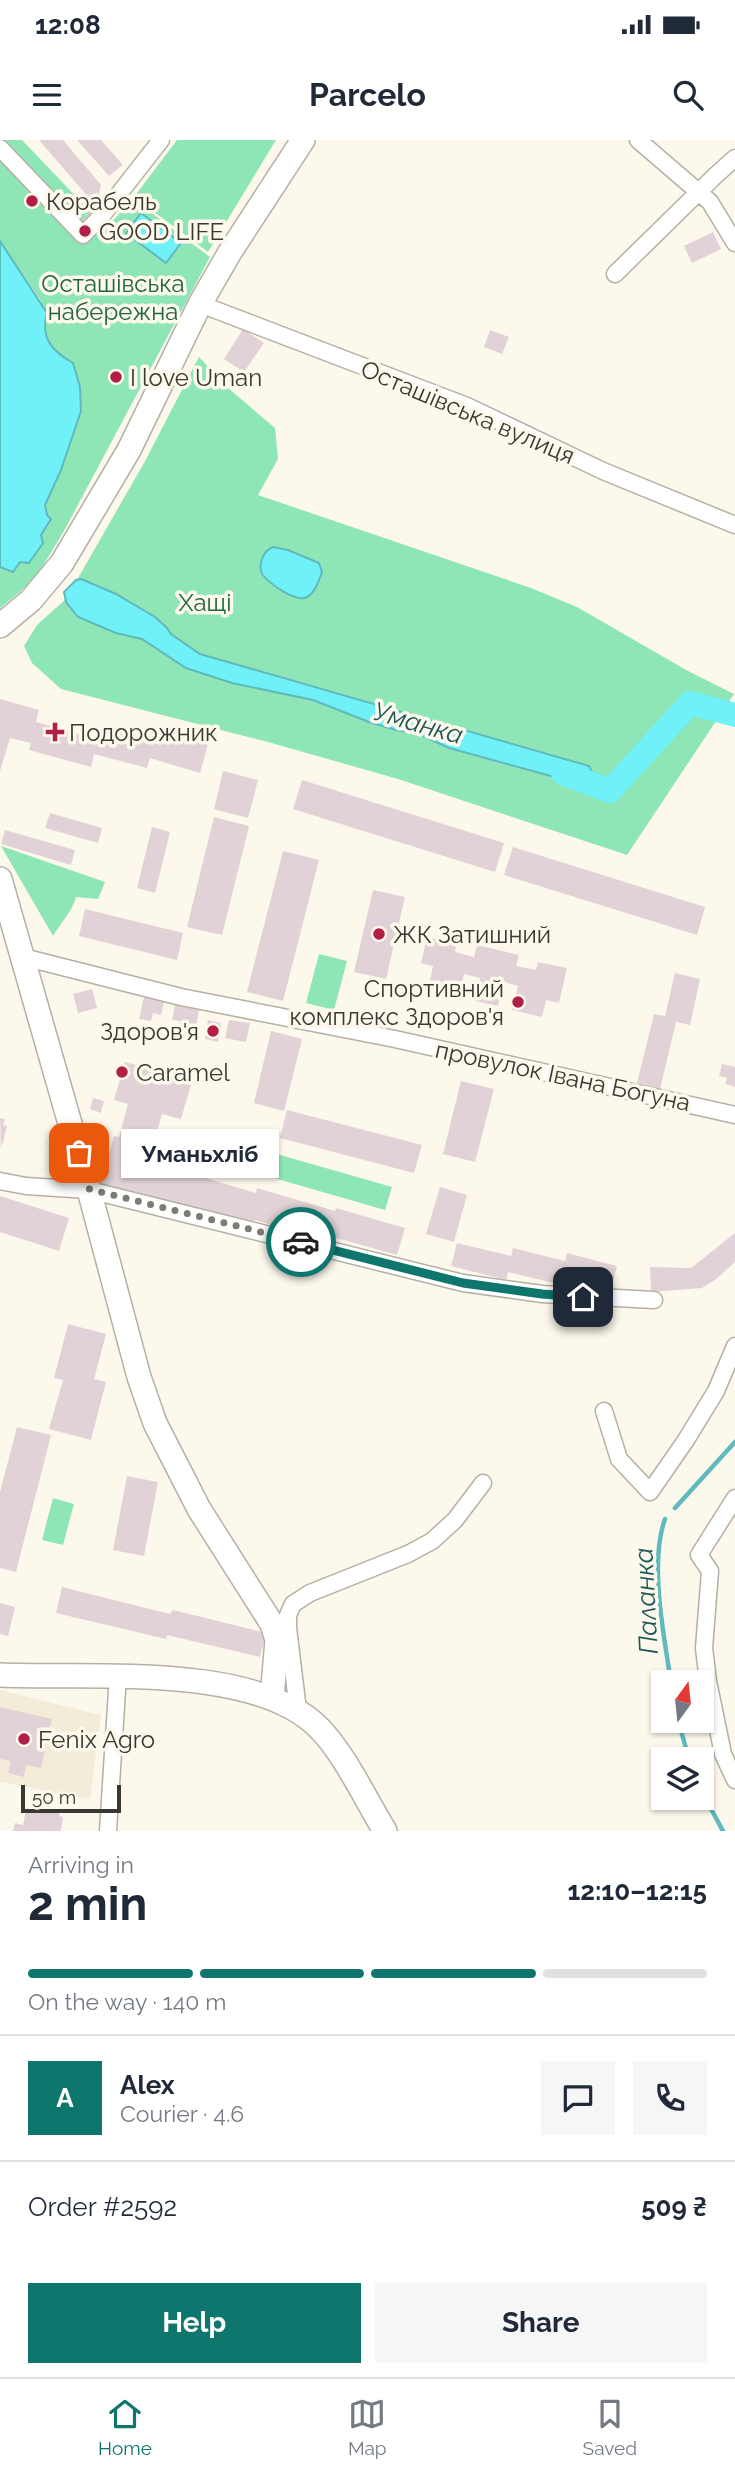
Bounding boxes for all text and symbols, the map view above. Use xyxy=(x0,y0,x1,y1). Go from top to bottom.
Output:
text: 12:08 xyxy=(35,10,101,40)
icon: menu xyxy=(28,76,66,114)
text: Parcelo xyxy=(309,76,426,113)
icon: search xyxy=(669,76,707,114)
place label: Корабель xyxy=(46,187,157,216)
marker: Корабель xyxy=(24,193,40,209)
place label: GOOD LIFE xyxy=(99,217,224,246)
marker: GOOD LIFE xyxy=(77,223,93,239)
park label: Осташівська набережна xyxy=(41,269,185,326)
street label: Осташівська вулиця xyxy=(357,354,579,470)
place label: I love Uman xyxy=(130,363,262,392)
marker: I love Uman xyxy=(108,369,124,385)
park label: Хащі xyxy=(178,588,232,617)
water label: Уманка xyxy=(369,696,467,750)
place label: Подорожник xyxy=(69,718,217,747)
marker: Подорожник xyxy=(47,724,63,740)
place label: ЖК Затишний xyxy=(393,920,551,949)
marker: ЖК Затишний xyxy=(371,926,387,942)
place label: Спортивний комплекс Здоров'я xyxy=(290,974,504,1031)
marker: Спортивний комплекс Здоров'я xyxy=(510,994,526,1010)
place label: Здоров'я xyxy=(100,1017,199,1046)
marker: Здоров'я xyxy=(205,1023,221,1039)
street label: провулок Івана Богуна xyxy=(433,1035,693,1117)
place label: Caramel xyxy=(136,1058,230,1087)
marker: Caramel xyxy=(114,1064,130,1080)
pin xyxy=(49,1123,109,1183)
callout: Уманьхліб xyxy=(121,1128,278,1178)
icon: bag xyxy=(60,1134,98,1172)
text: Уманьхліб xyxy=(142,1140,258,1167)
courier xyxy=(266,1207,336,1277)
icon: car xyxy=(282,1223,320,1261)
pin xyxy=(553,1267,613,1327)
icon: home xyxy=(564,1278,602,1316)
water label: Паланка xyxy=(628,1547,664,1655)
north arrow xyxy=(651,1670,714,1732)
map controls xyxy=(651,1670,714,1810)
place label: Fenix Agro xyxy=(38,1725,155,1754)
marker: Fenix Agro xyxy=(16,1731,32,1747)
button: layers xyxy=(651,1747,714,1810)
scale bar xyxy=(21,1782,121,1814)
text: 50 m xyxy=(32,1786,76,1808)
text: Arriving in xyxy=(28,1851,134,1878)
text: 12:10–12:15 xyxy=(567,1876,707,1906)
text: 2 min xyxy=(28,1877,147,1931)
text: On the way · 140 m xyxy=(28,1988,226,2015)
button: chat xyxy=(541,2061,615,2135)
button: phone xyxy=(633,2061,707,2135)
text: Alex xyxy=(120,2070,175,2100)
text: A xyxy=(56,2083,74,2113)
text: Courier · 4.6 xyxy=(120,2100,244,2127)
text: Order #2592 xyxy=(28,2192,177,2222)
text: 509 ₴ xyxy=(641,2192,707,2222)
button: Help xyxy=(28,2283,361,2363)
button: Share xyxy=(375,2283,707,2363)
tab: Home xyxy=(98,2395,152,2459)
tab: Map xyxy=(348,2395,387,2459)
tab: Saved xyxy=(583,2395,637,2459)

